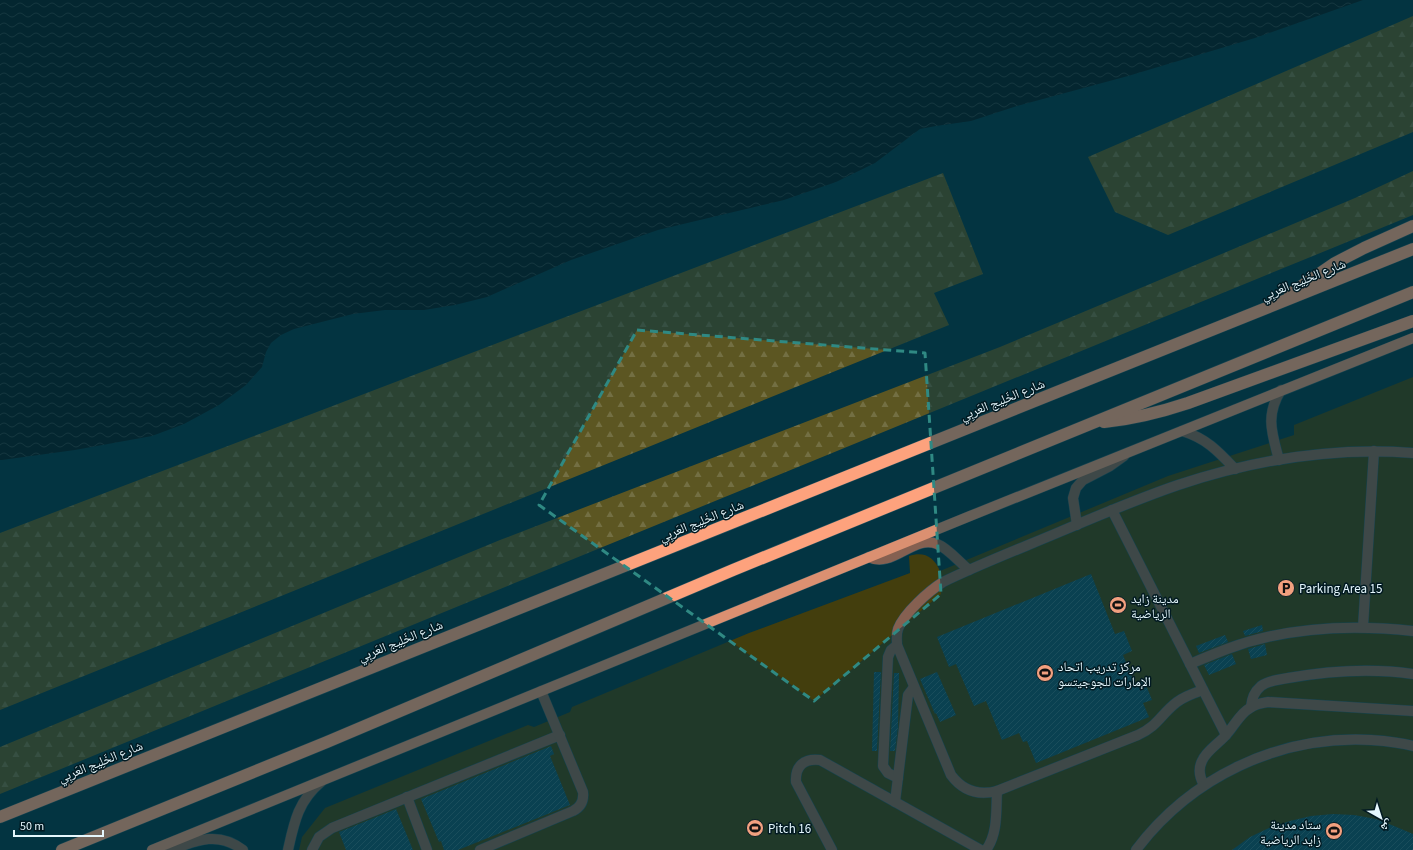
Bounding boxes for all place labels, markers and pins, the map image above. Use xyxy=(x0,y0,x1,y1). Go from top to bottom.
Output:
parking icon: Parking Area 15 xyxy=(1276,578,1296,598)
place label: Parking Area 15 xyxy=(1299,580,1383,598)
place label: مدينة زايد الرياضية xyxy=(1131,590,1179,623)
sports icon: مدينة زايد الرياضية xyxy=(1108,595,1128,615)
place label: مركز تدريب اتحاد الإمارات للجوجيتسو xyxy=(1058,658,1151,691)
sports icon: مركز تدريب اتحاد الإمارات للجوجيتسو xyxy=(1035,663,1055,683)
place label: ستاد مدينة زايد الرياضية xyxy=(1260,816,1321,849)
sports icon: Pitch 16 xyxy=(745,818,765,838)
place label: Pitch 16 xyxy=(768,820,811,838)
sports icon: ستاد مدينة زايد الرياضية xyxy=(1324,821,1344,841)

